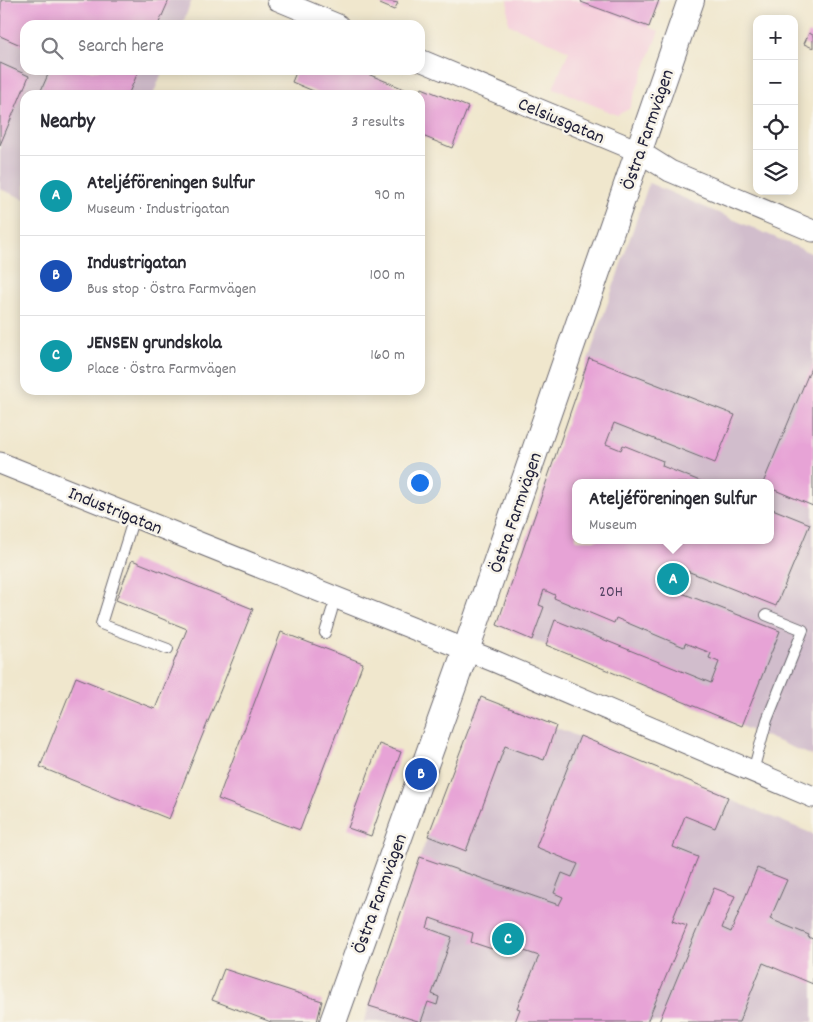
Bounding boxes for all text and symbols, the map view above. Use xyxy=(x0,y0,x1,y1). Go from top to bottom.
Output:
map controls xyxy=(753,15,798,195)
button: + xyxy=(753,15,798,60)
search box xyxy=(20,20,425,75)
icon: search xyxy=(38,34,66,62)
text: Search here xyxy=(78,34,164,61)
button: − xyxy=(753,60,798,105)
street label: Östra Farmvägen xyxy=(616,66,683,194)
street label: Celsiusgatan xyxy=(513,92,608,153)
button: locate xyxy=(753,105,798,150)
text: Nearby xyxy=(40,108,95,138)
text: 3 results xyxy=(351,111,405,134)
button: layers xyxy=(753,150,798,195)
text: Ateljéföreningen Sulfur xyxy=(87,171,255,198)
text: A xyxy=(52,184,60,207)
text: 90 m xyxy=(374,184,405,207)
text: Museum · Industrigatan xyxy=(87,198,230,221)
text: Industrigatan xyxy=(87,251,186,278)
text: B xyxy=(52,264,60,287)
text: 100 m xyxy=(369,264,405,287)
text: Bus stop · Östra Farmvägen xyxy=(87,278,256,301)
text: JENSEN grundskola xyxy=(87,331,222,358)
text: C xyxy=(52,344,60,367)
text: 160 m xyxy=(370,344,405,367)
text: Place · Östra Farmvägen xyxy=(87,358,236,381)
street label: Östra Farmvägen xyxy=(484,449,551,577)
your location xyxy=(407,470,433,496)
popup xyxy=(572,479,774,544)
street label: Industrigatan xyxy=(64,481,166,543)
text: Ateljéföreningen Sulfur xyxy=(589,487,757,514)
text: Museum xyxy=(589,514,637,537)
pin: A xyxy=(657,560,689,598)
house number: 20H xyxy=(599,581,623,604)
pin: B xyxy=(405,755,437,793)
street label: Östra Farmvägen xyxy=(347,830,416,958)
pin: C xyxy=(492,920,524,958)

